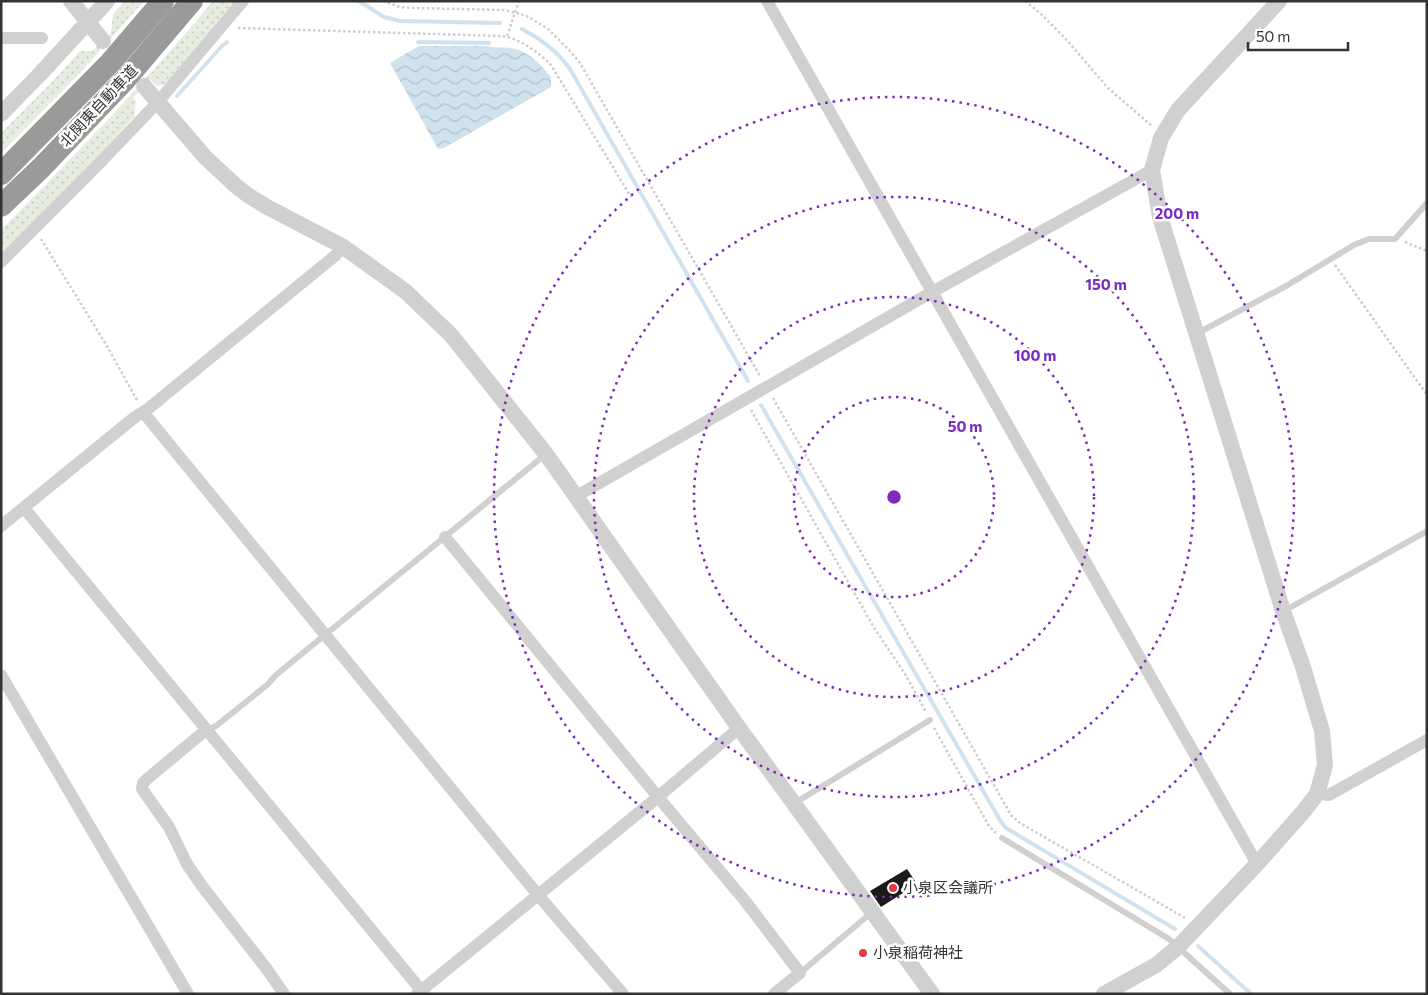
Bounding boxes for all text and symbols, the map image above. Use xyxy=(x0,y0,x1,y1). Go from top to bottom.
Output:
scale bar xyxy=(1248,20,1348,52)
text: 50 m xyxy=(1256,27,1290,45)
street label: 北関東自動車道 xyxy=(56,61,141,150)
text: 200 m xyxy=(1155,204,1199,222)
text: 150 m xyxy=(1085,275,1127,293)
text: 100 m xyxy=(1014,346,1056,364)
text: 50 m xyxy=(948,417,982,435)
centre of rings xyxy=(885,488,903,506)
place label: 小泉区会議所 xyxy=(903,878,993,896)
marker: 小泉区会議所 xyxy=(887,882,899,894)
place label: 小泉稲荷神社 xyxy=(873,943,963,961)
marker: 小泉稲荷神社 xyxy=(857,947,869,959)

